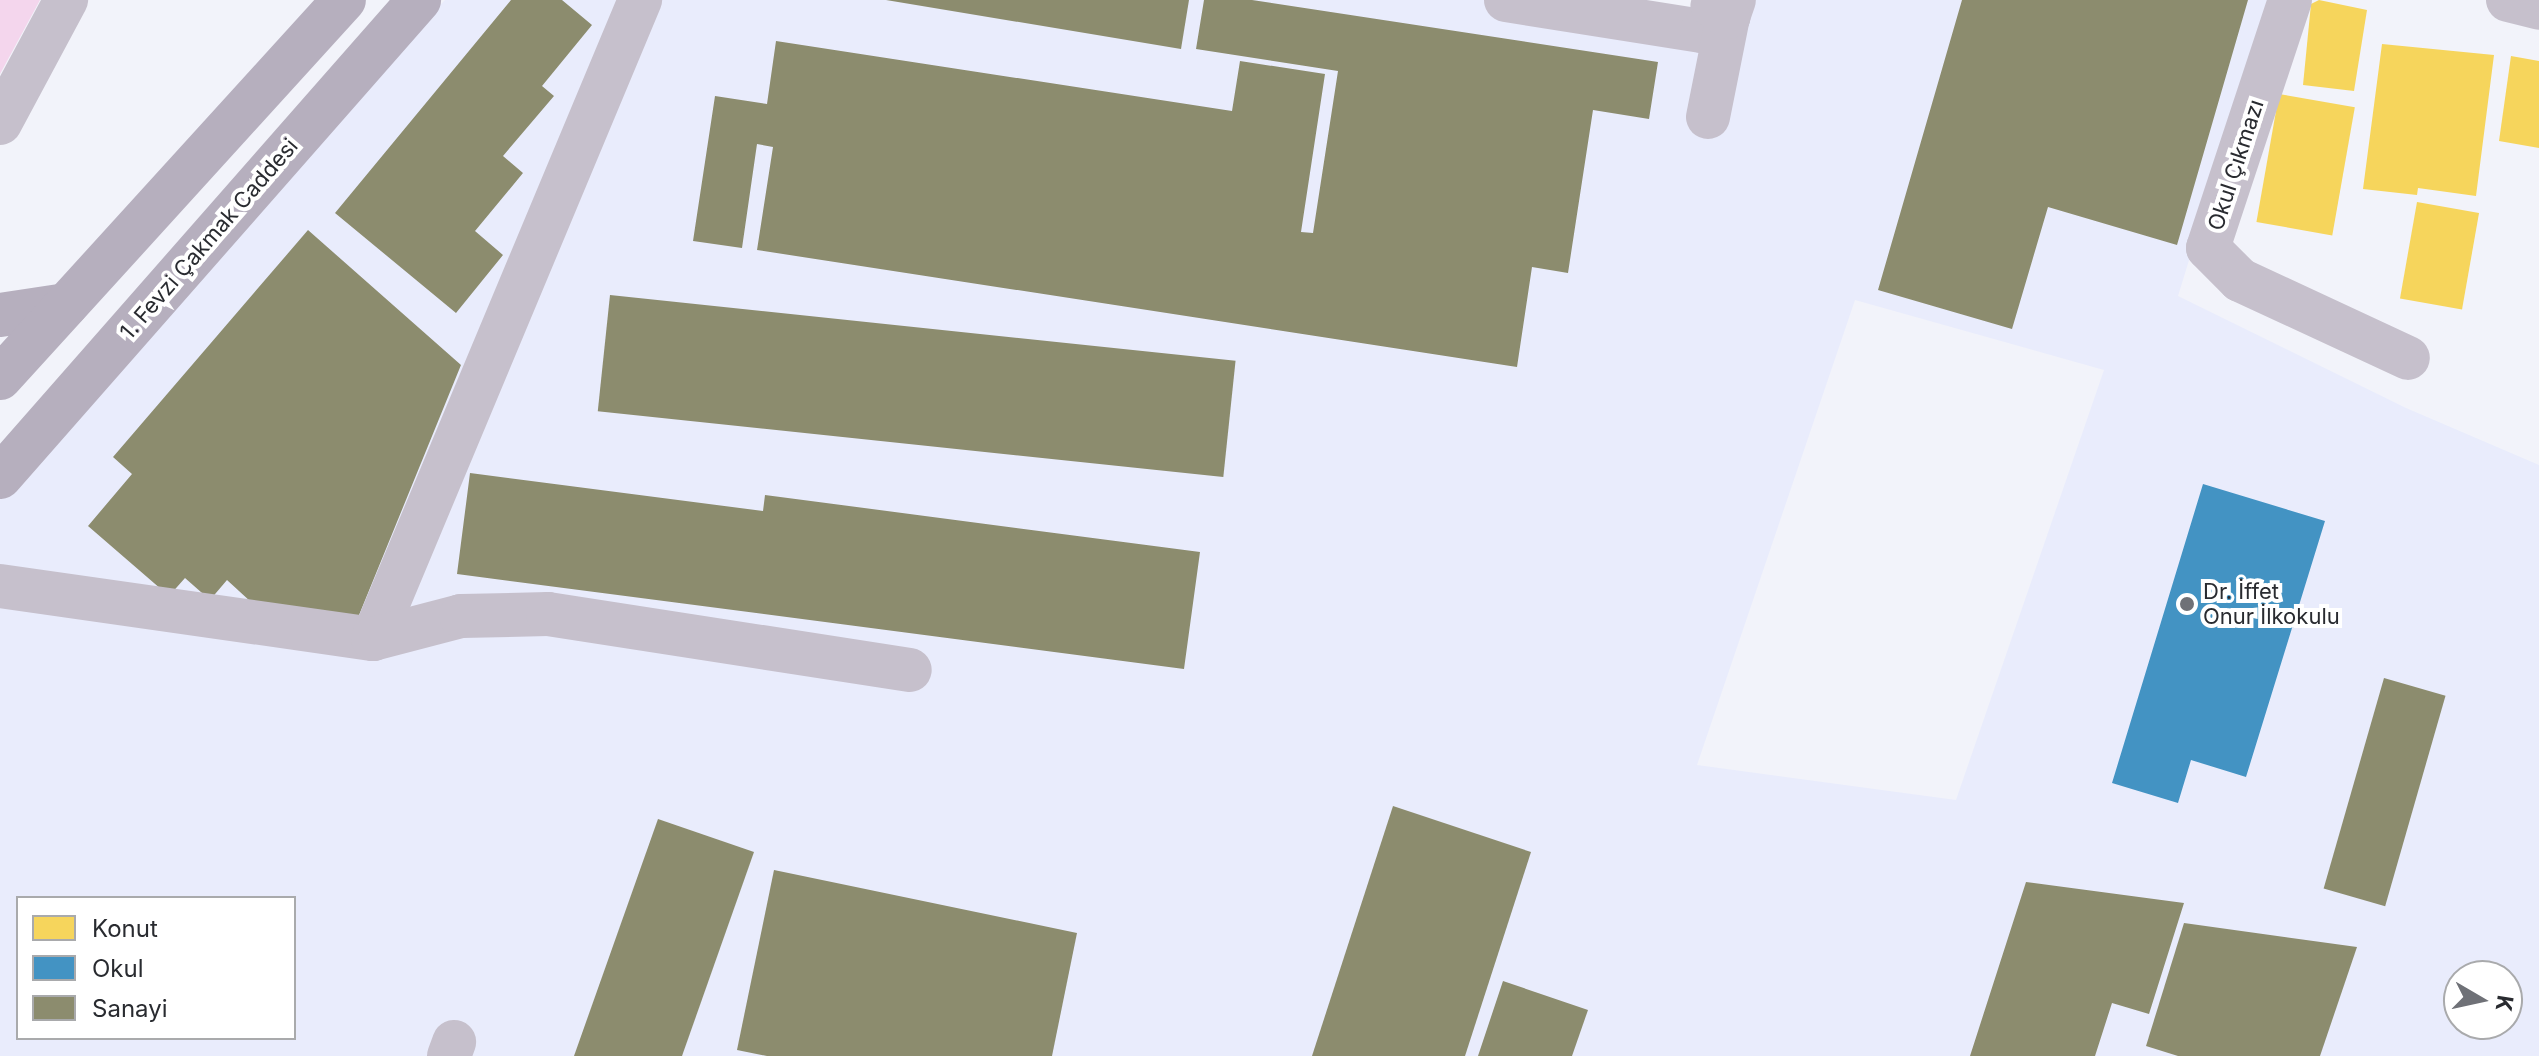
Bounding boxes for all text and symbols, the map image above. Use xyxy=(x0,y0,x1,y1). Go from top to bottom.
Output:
street label: Okul Çıkmazı xyxy=(2202,96,2270,234)
street label: 1. Fevzi Çakmak Caddesi xyxy=(115,133,303,345)
place label: Dr. İffet Onur İlkokulu xyxy=(2203,578,2340,630)
marker: Dr. İffet Onur İlkokulu xyxy=(2178,595,2196,613)
legend xyxy=(16,896,296,1040)
text: Konut xyxy=(92,914,158,943)
text: Okul xyxy=(92,954,144,983)
north arrow xyxy=(2443,960,2523,1040)
text: Sanayi xyxy=(92,994,167,1023)
text: K xyxy=(2491,994,2519,1013)

